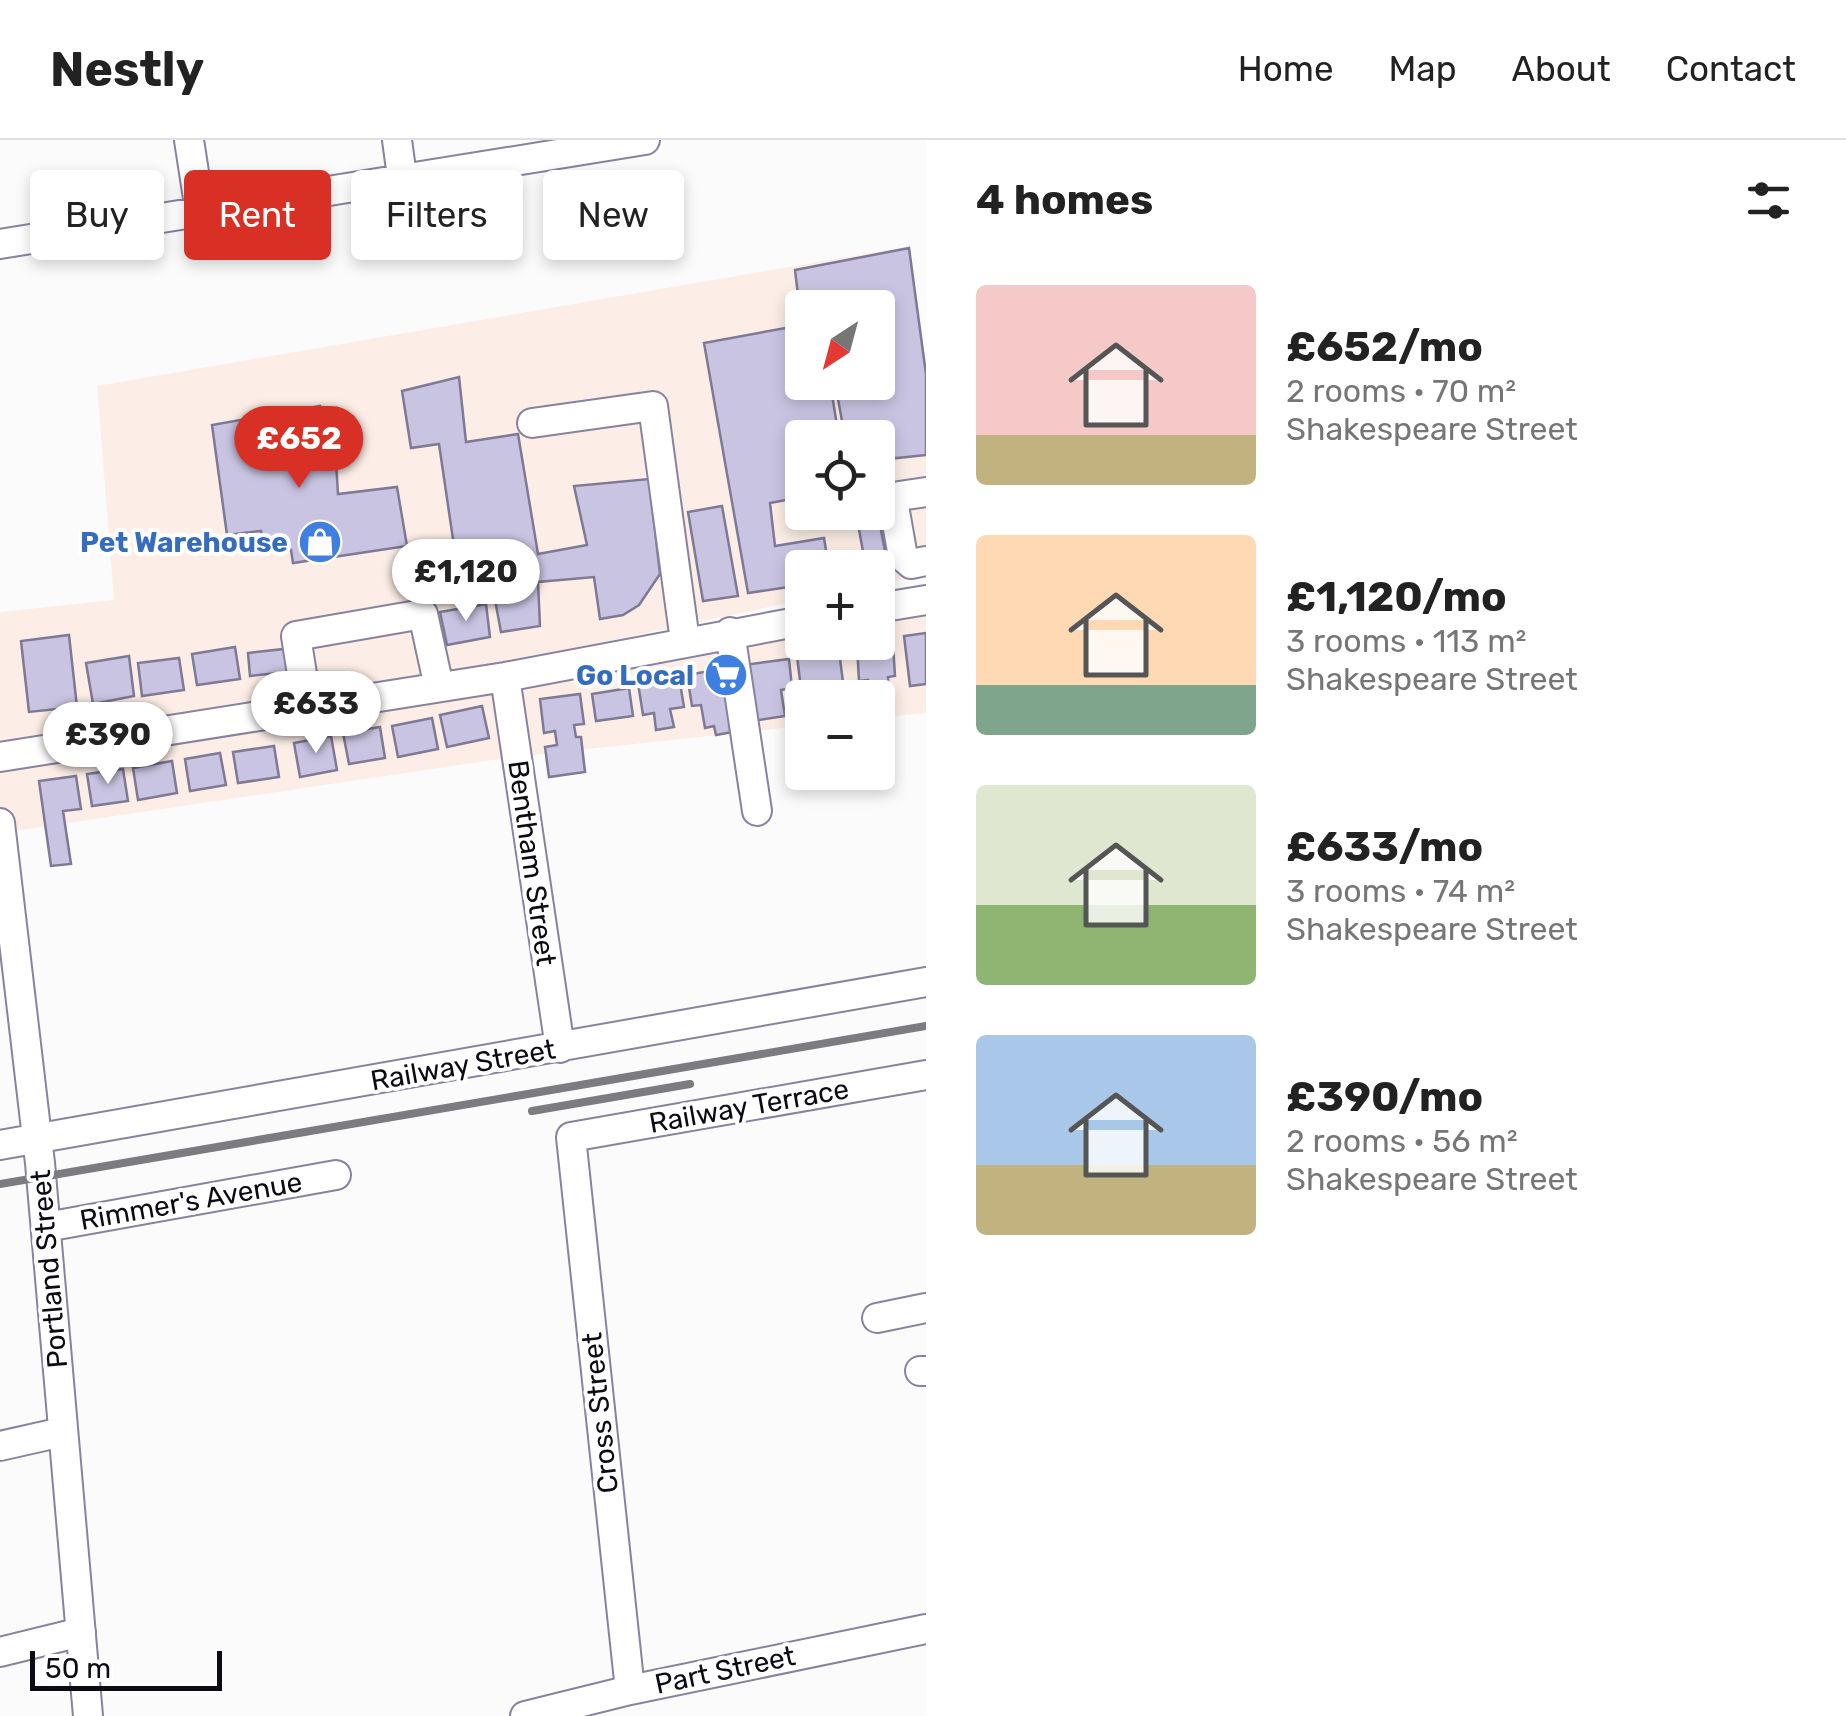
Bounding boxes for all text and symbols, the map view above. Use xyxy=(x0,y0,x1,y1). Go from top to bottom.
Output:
text: Nestly xyxy=(50,41,204,98)
text: Home xyxy=(1238,48,1334,90)
text: Map xyxy=(1389,48,1457,90)
text: About xyxy=(1512,48,1611,90)
text: Contact xyxy=(1666,48,1796,90)
chip: Buy xyxy=(30,170,164,260)
chip: Rent xyxy=(184,170,331,260)
chip: Filters xyxy=(351,170,523,260)
chip: New xyxy=(543,170,684,260)
icon: filters xyxy=(1741,173,1796,228)
text: 4 homes xyxy=(976,175,1153,225)
north arrow xyxy=(785,290,895,400)
map controls xyxy=(785,290,895,790)
text: £652/mo xyxy=(1286,322,1483,372)
icon: home xyxy=(1056,325,1176,445)
text: 2 rooms · 70 m² xyxy=(1286,372,1516,410)
pin: £652 xyxy=(240,406,358,491)
text: Shakespeare Street xyxy=(1286,410,1578,448)
text: £652 xyxy=(256,419,342,457)
button: locate xyxy=(785,420,895,530)
shop icon: Pet Warehouse xyxy=(297,519,343,565)
place label: Pet Warehouse xyxy=(80,526,288,559)
pin: £1,120 xyxy=(385,539,547,624)
button: + xyxy=(785,550,895,660)
text: £1,120 xyxy=(414,552,518,590)
text: £1,120/mo xyxy=(1286,572,1507,622)
icon: home xyxy=(1056,575,1176,695)
text: 3 rooms · 113 m² xyxy=(1286,622,1527,660)
supermarket icon: Go Local xyxy=(703,652,749,698)
place label: Go Local xyxy=(576,659,694,692)
text: Shakespeare Street xyxy=(1286,660,1578,698)
pin: £633 xyxy=(257,671,375,756)
button: − xyxy=(785,680,895,790)
text: £633 xyxy=(273,684,359,722)
pin: £390 xyxy=(49,702,167,787)
text: £390 xyxy=(65,715,151,753)
street label: Bentham Street xyxy=(501,758,563,968)
text: £633/mo xyxy=(1286,822,1483,872)
icon: home xyxy=(1056,825,1176,945)
text: 3 rooms · 74 m² xyxy=(1286,872,1515,910)
text: Shakespeare Street xyxy=(1286,910,1578,948)
street label: Railway Street xyxy=(368,1033,558,1097)
street label: Railway Terrace xyxy=(647,1072,851,1140)
text: £390/mo xyxy=(1286,1072,1483,1122)
icon: home xyxy=(1056,1075,1176,1195)
text: 2 rooms · 56 m² xyxy=(1286,1122,1518,1160)
text: Shakespeare Street xyxy=(1286,1160,1578,1198)
street label: Rimmer's Avenue xyxy=(77,1165,305,1237)
street label: Portland Street xyxy=(24,1168,74,1370)
street label: Cross Street xyxy=(575,1331,625,1495)
street label: Part Street xyxy=(652,1639,798,1701)
scale bar xyxy=(30,1646,222,1690)
text: 50 m xyxy=(45,1652,111,1685)

